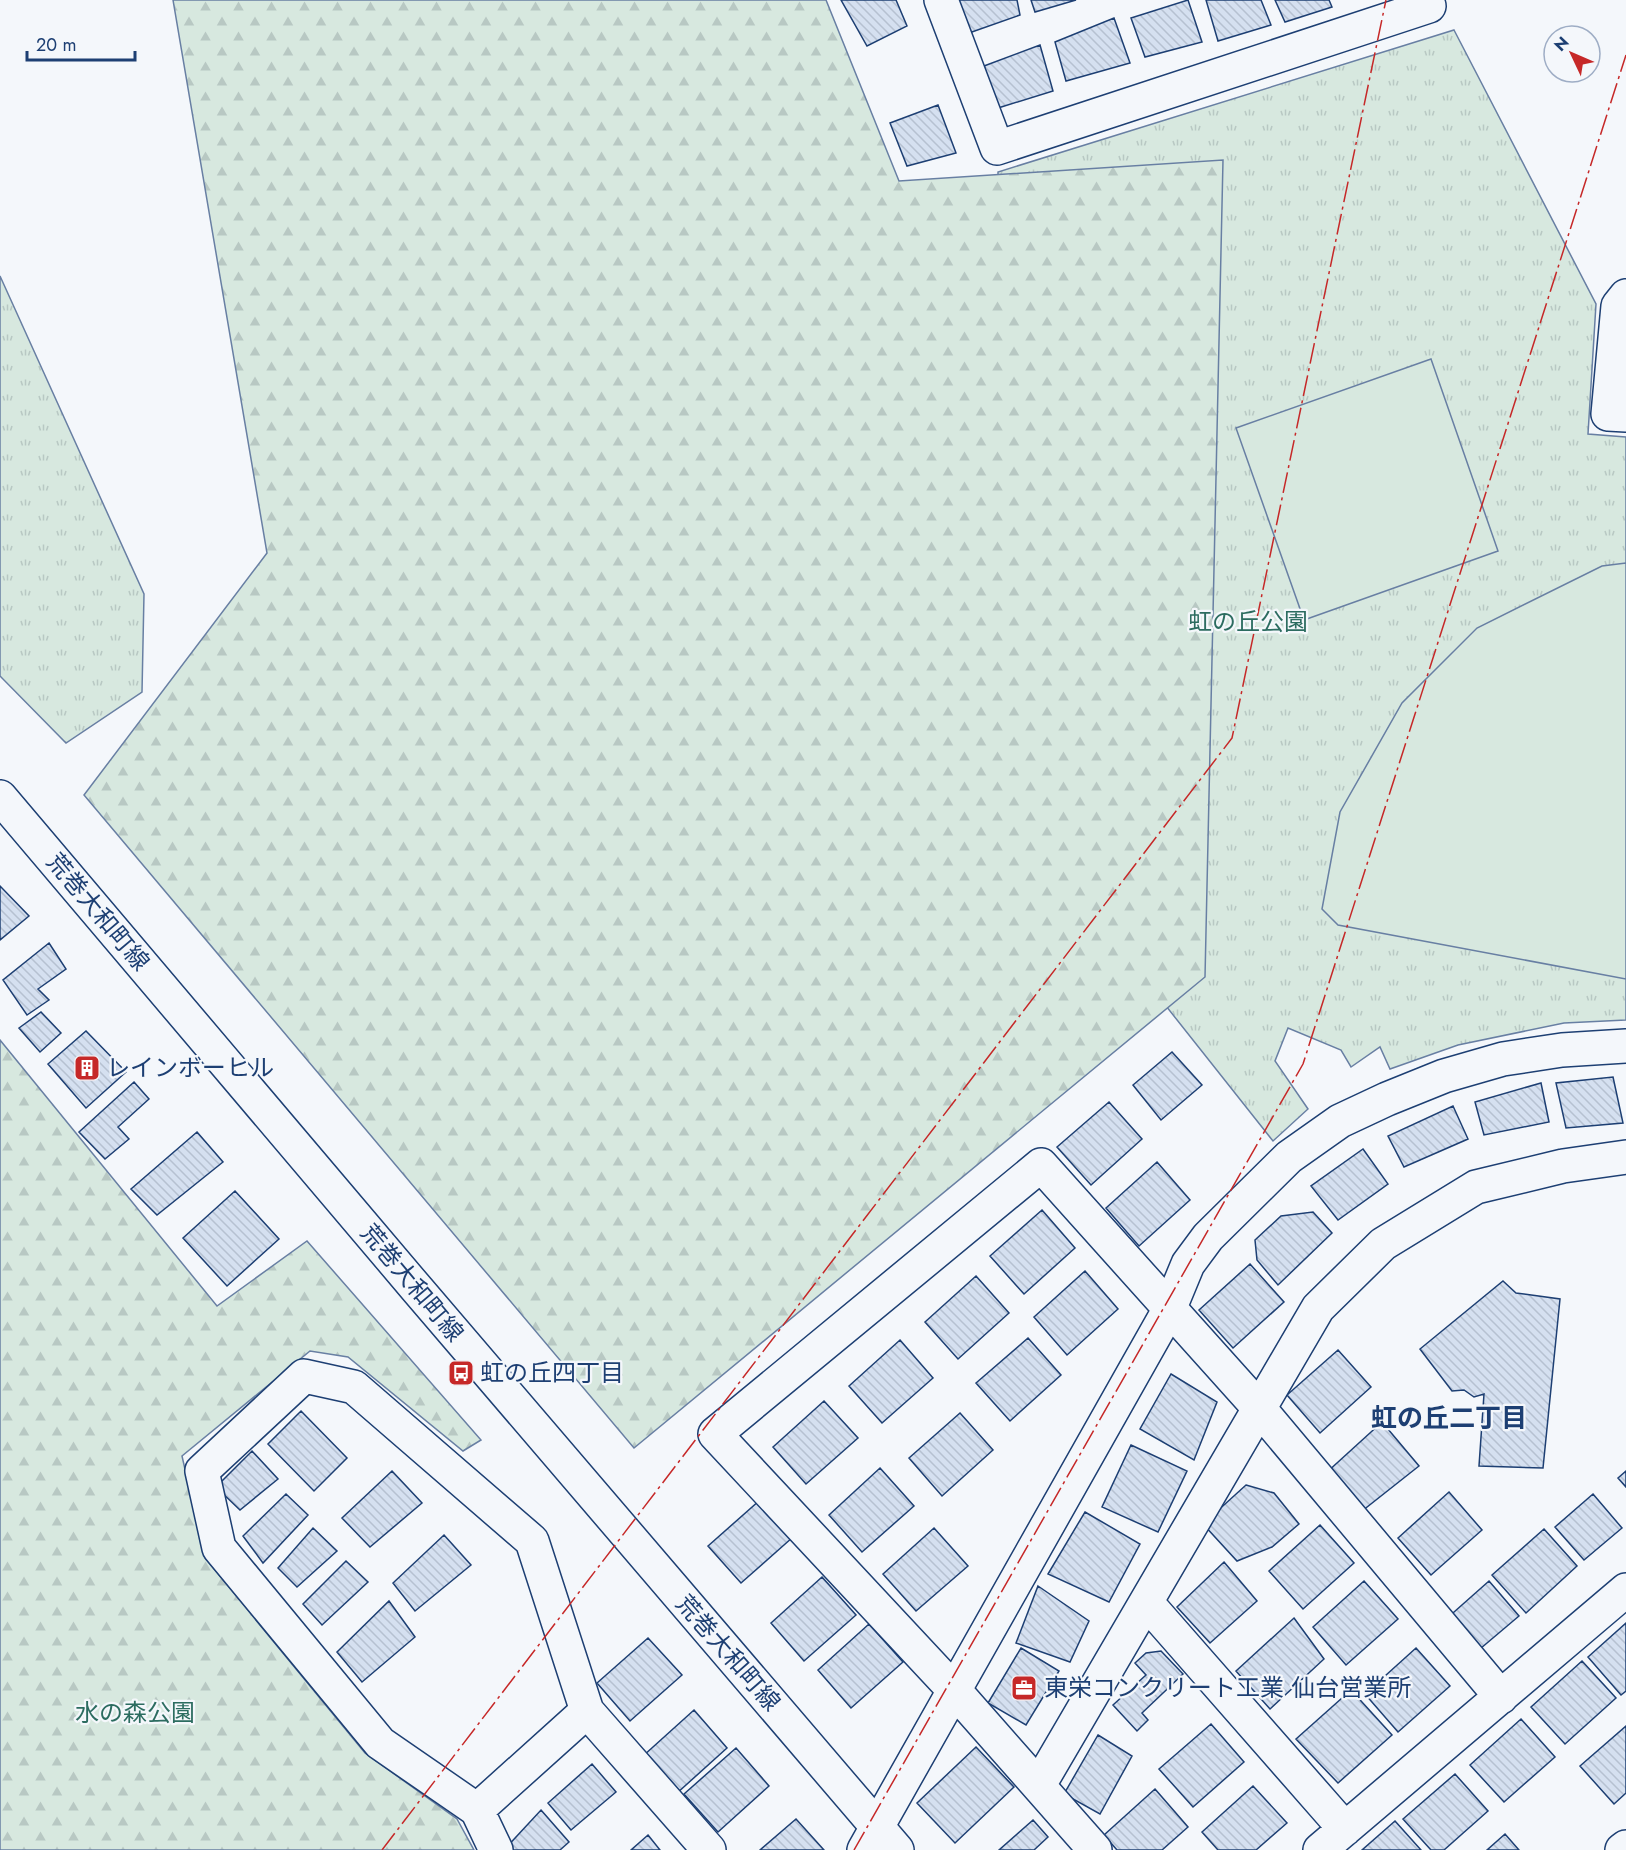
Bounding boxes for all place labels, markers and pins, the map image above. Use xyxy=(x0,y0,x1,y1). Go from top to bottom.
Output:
place label: レインボーヒル xyxy=(106,1050,274,1085)
building icon: レインボーヒル xyxy=(72,1053,102,1083)
place label: 虹の丘四丁目 xyxy=(480,1355,624,1390)
bus stop icon: 虹の丘四丁目 xyxy=(446,1358,476,1388)
place label: 東栄コンクリート工業 仙台営業所 xyxy=(1044,1670,1411,1705)
office icon: 東栄コンクリート工業 仙台営業所 xyxy=(1009,1673,1039,1703)

